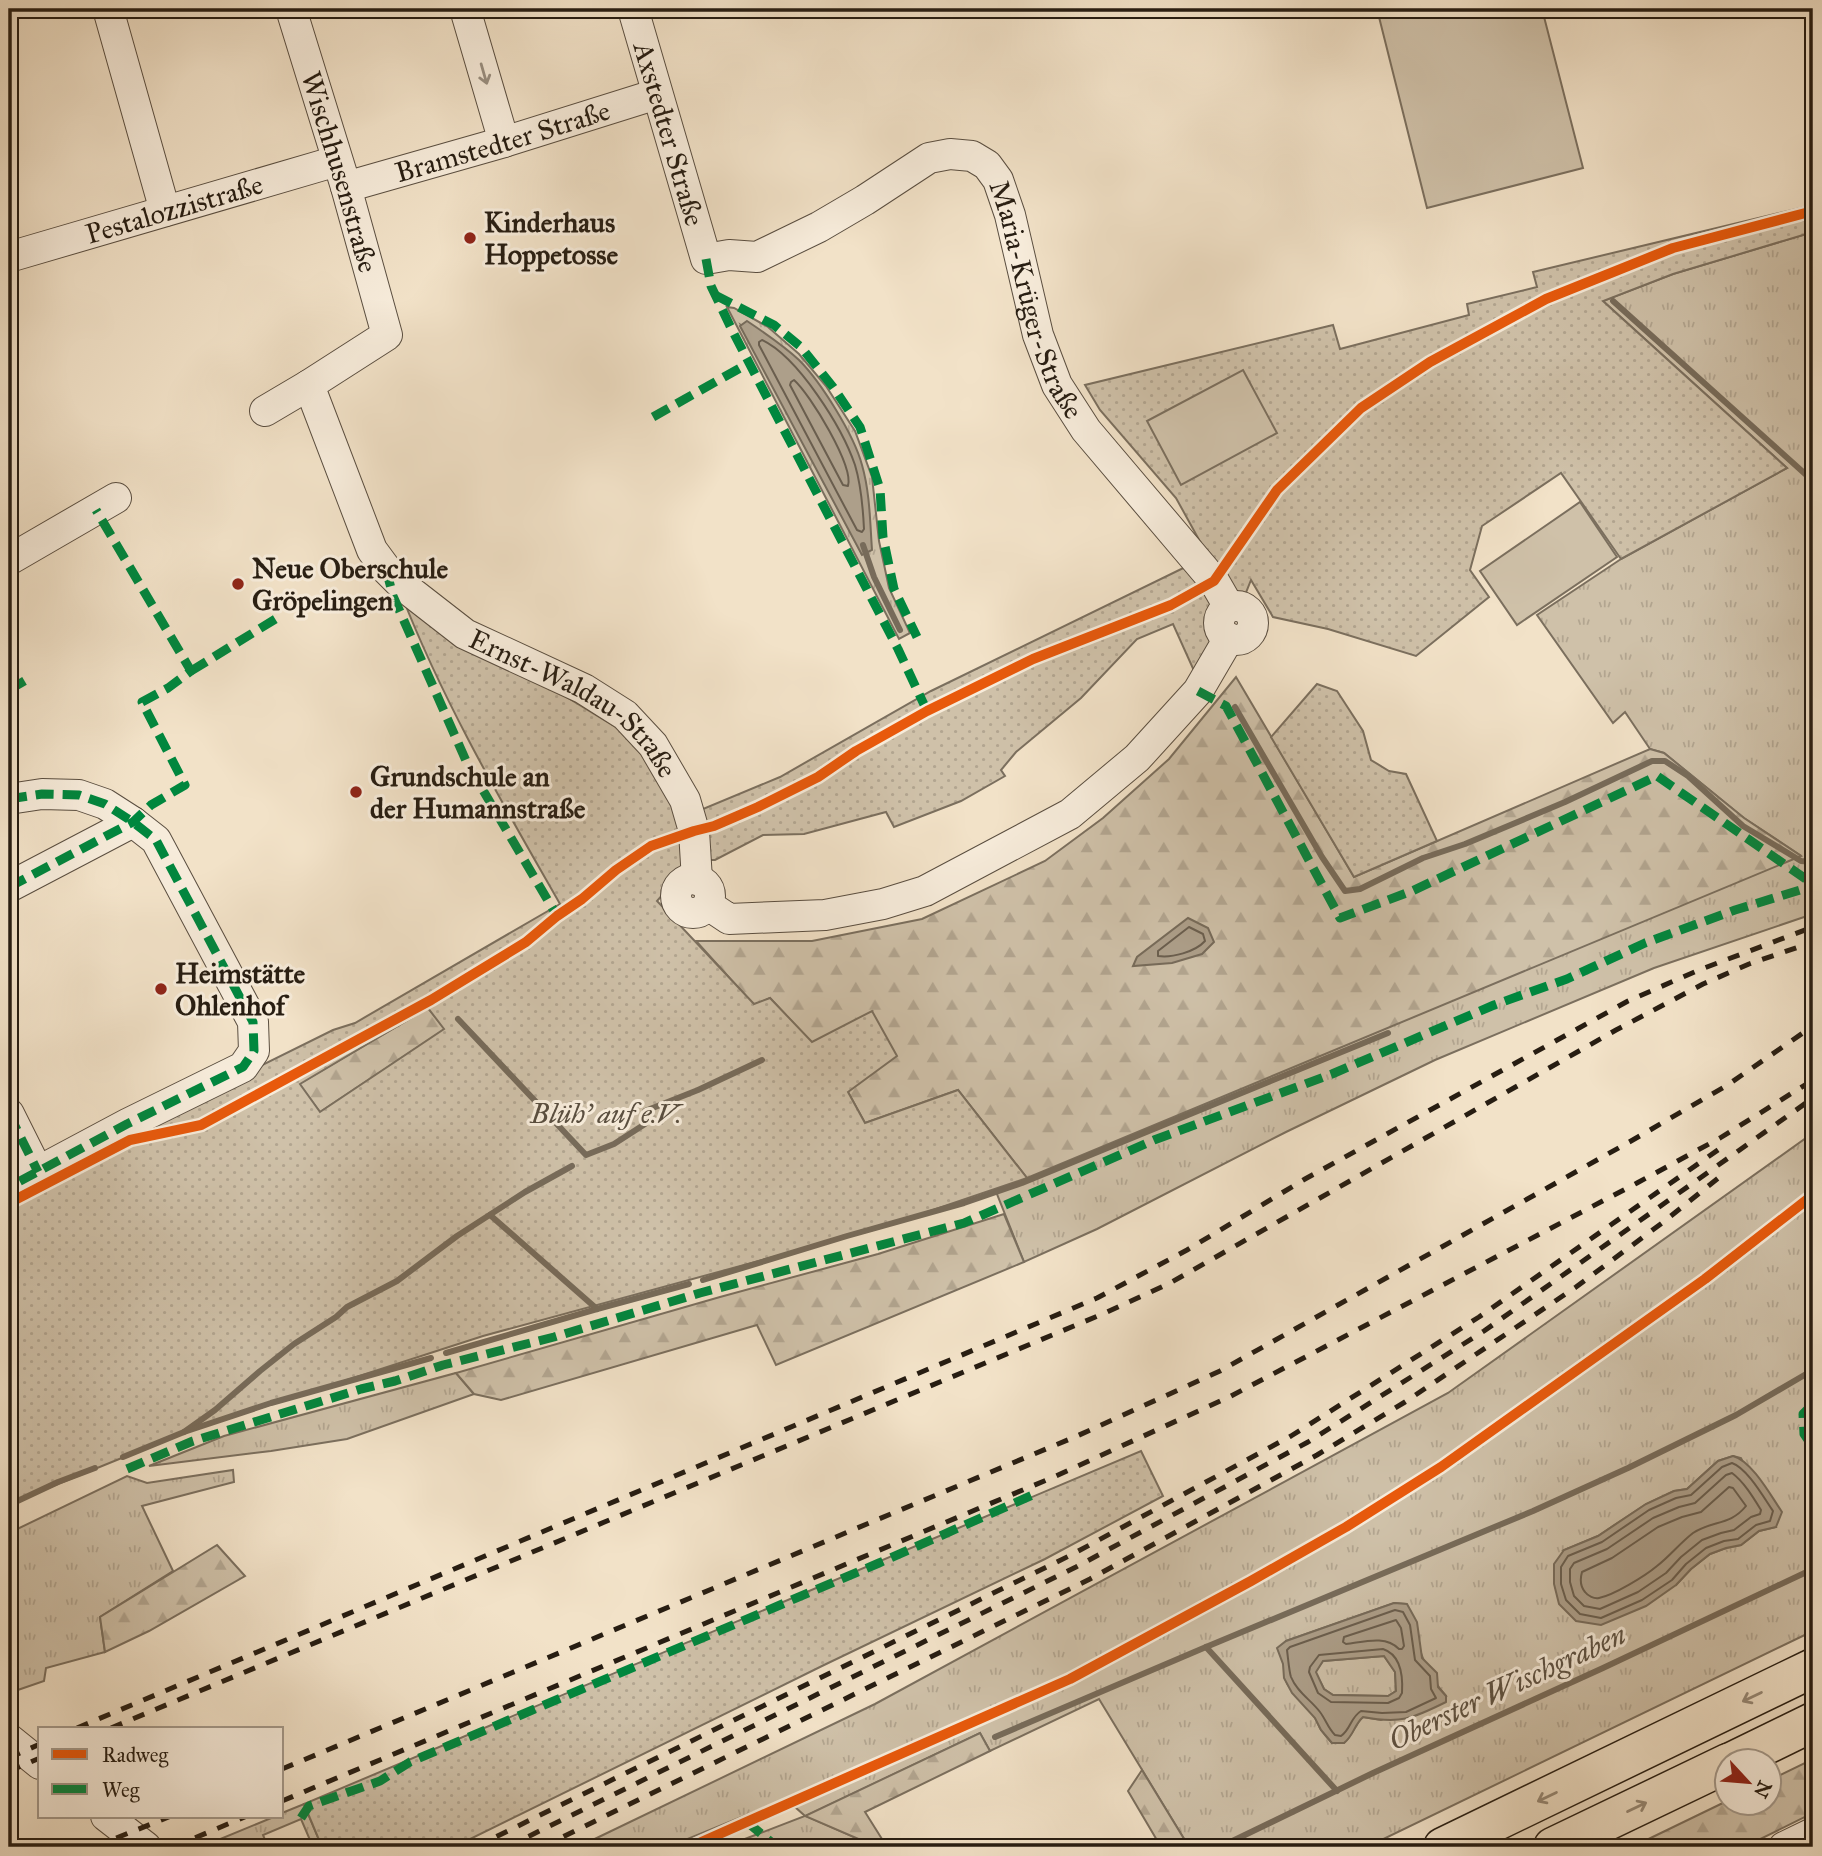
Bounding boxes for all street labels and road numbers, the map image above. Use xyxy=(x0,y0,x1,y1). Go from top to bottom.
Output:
street label: Axstedter Straße xyxy=(626,37,713,230)
street label: Wischhusenstraße xyxy=(294,67,386,276)
street label: Bramstedter Straße xyxy=(391,92,614,190)
street label: Pestalozzistraße xyxy=(81,166,267,251)
street label: Maria-Krüger-Straße xyxy=(982,176,1092,425)
street label: Ernst-Waldau-Straße xyxy=(463,621,685,784)

